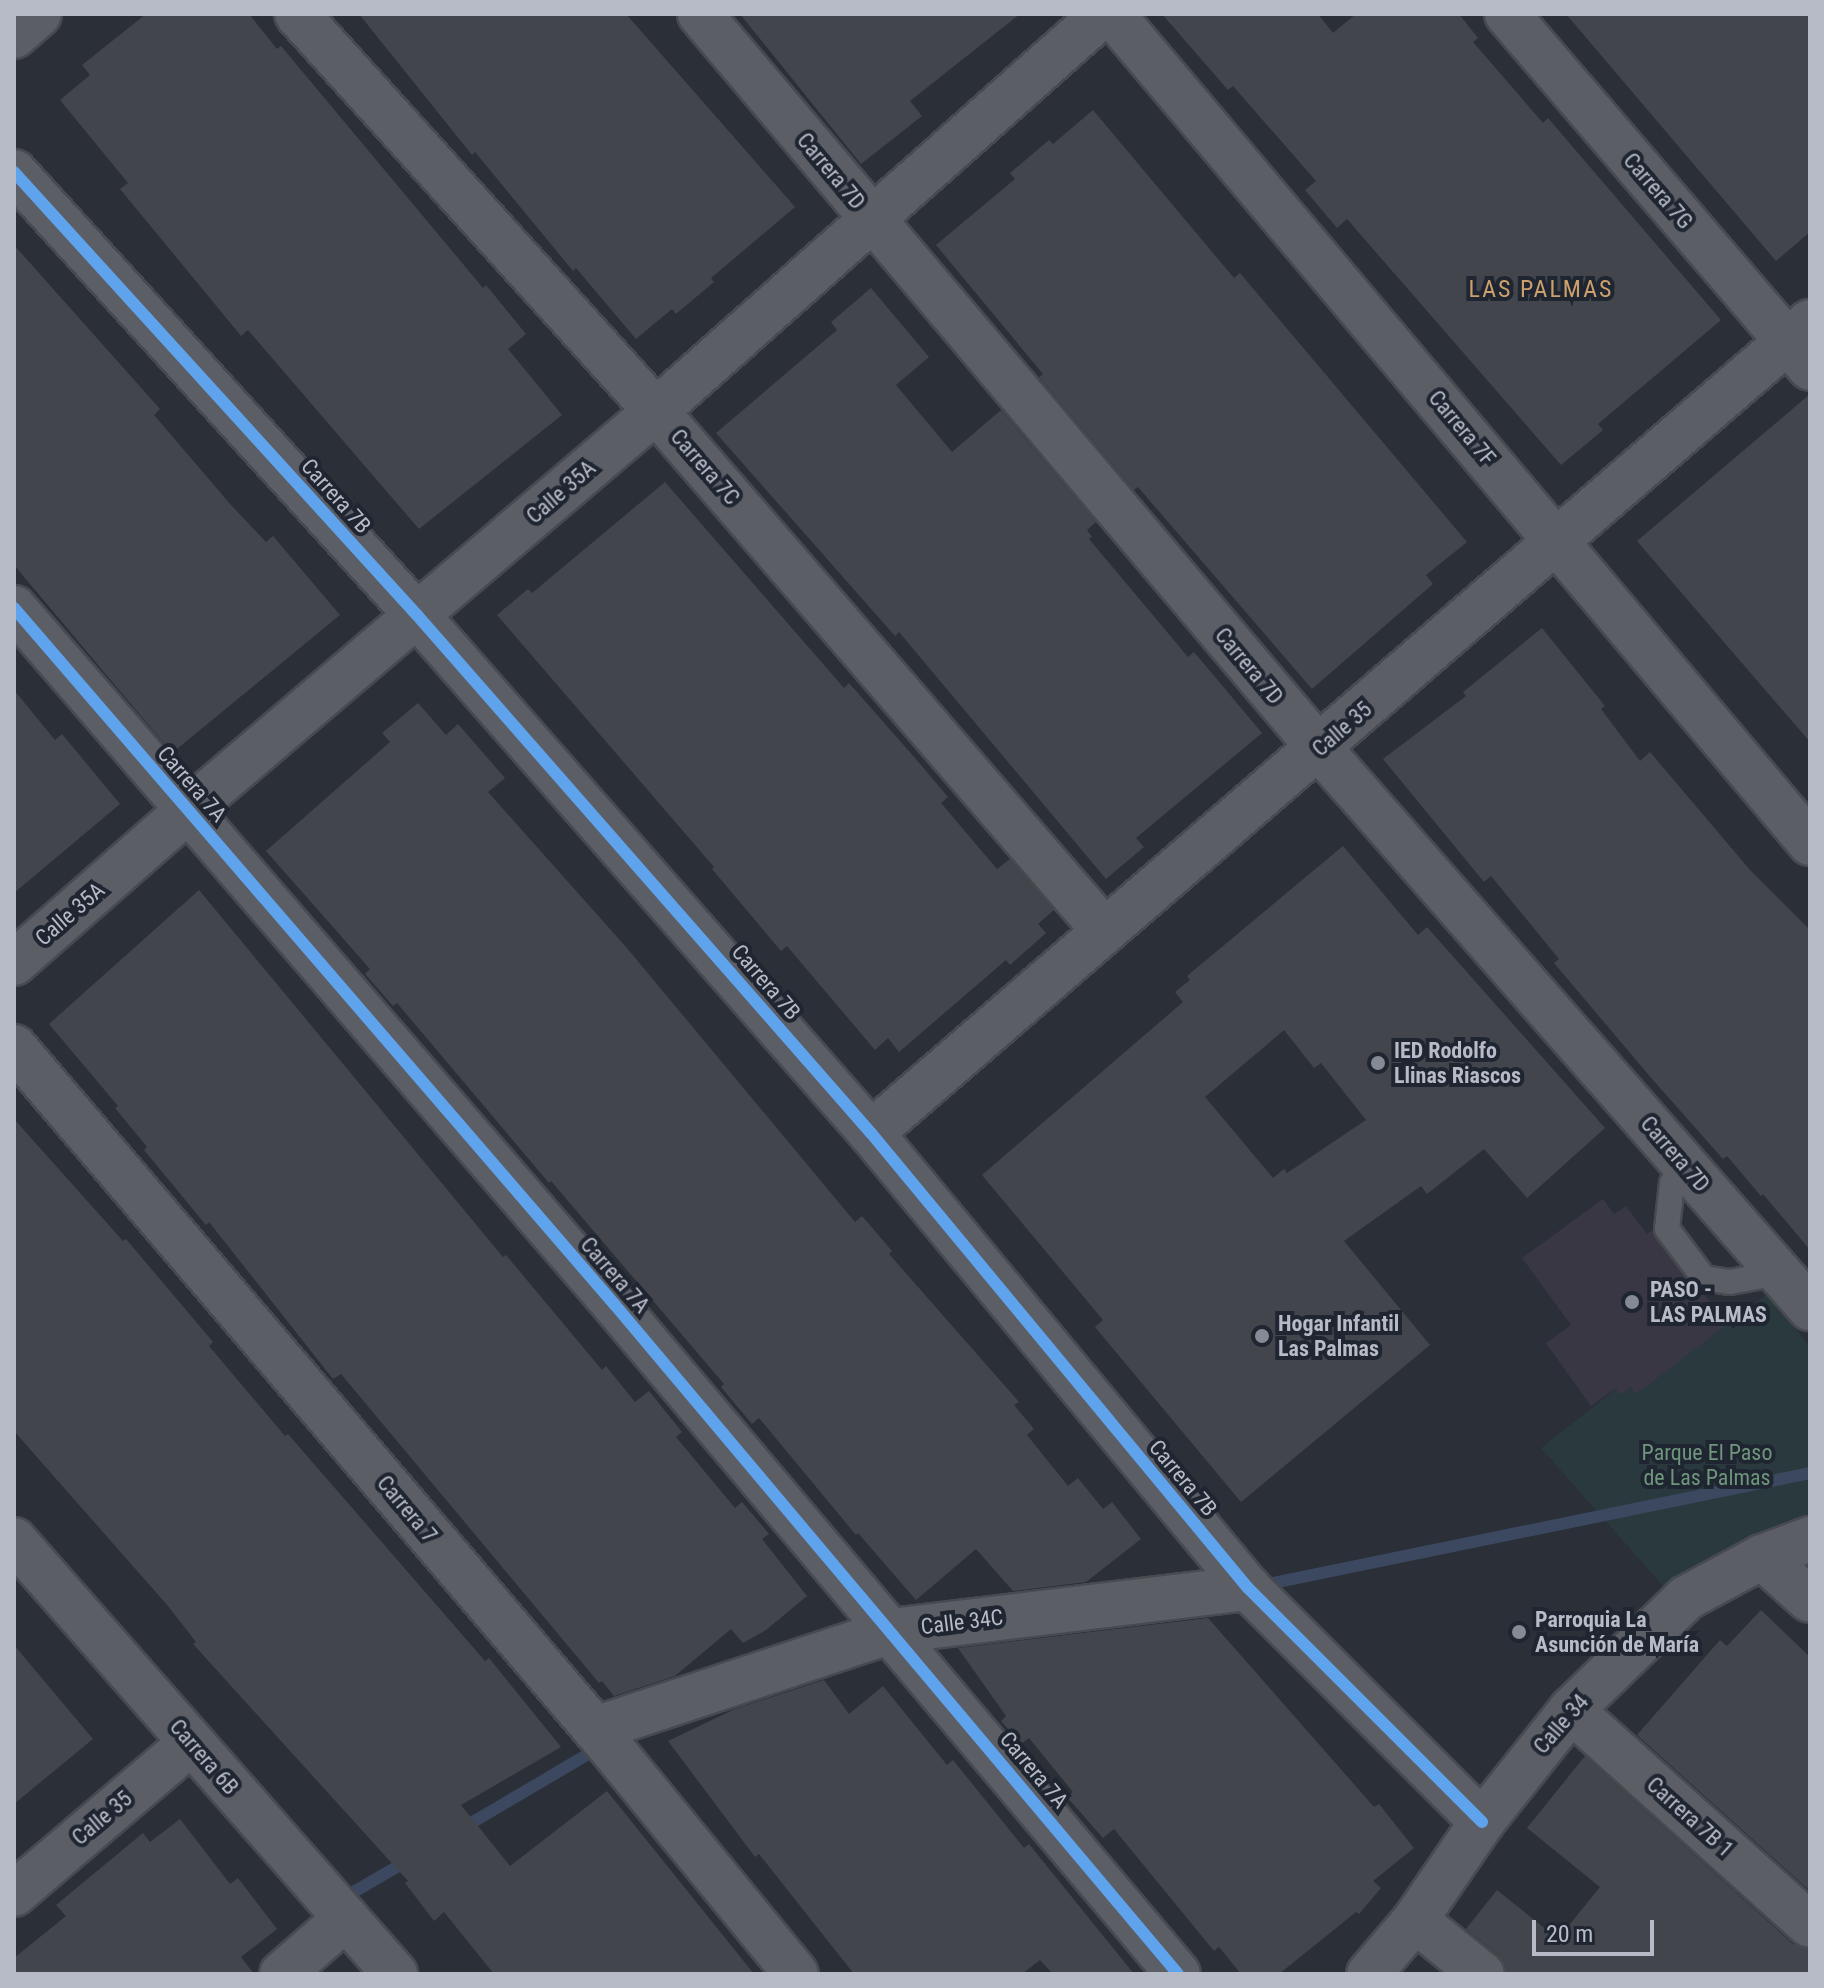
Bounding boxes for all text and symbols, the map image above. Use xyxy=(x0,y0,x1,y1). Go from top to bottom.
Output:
street label: Carrera 7D xyxy=(791,127,871,215)
street label: Carrera 7G xyxy=(1618,148,1698,234)
district label: LAS PALMAS xyxy=(1469,276,1613,304)
street label: Carrera 7F xyxy=(1423,385,1501,471)
street label: Carrera 7C xyxy=(665,424,745,510)
street label: Carrera 7B xyxy=(296,453,376,539)
street label: Calle 35A xyxy=(521,455,601,529)
street label: Carrera 7D xyxy=(1209,622,1289,710)
street label: Calle 35 xyxy=(1307,696,1377,762)
street label: Carrera 7A xyxy=(152,741,232,827)
street label: Calle 35A xyxy=(30,877,110,951)
street label: Carrera 7B xyxy=(726,939,806,1025)
place label: IED Rodolfo Llinas Riascos xyxy=(1394,1037,1521,1088)
marker: IED Rodolfo Llinas Riascos xyxy=(1369,1054,1387,1072)
street label: Carrera 7D xyxy=(1635,1111,1715,1197)
street label: Carrera 7A xyxy=(575,1232,655,1318)
place label: PASO - LAS PALMAS xyxy=(1650,1276,1767,1328)
marker: PASO - LAS PALMAS xyxy=(1621,1291,1643,1313)
place label: Hogar Infantil Las Palmas xyxy=(1278,1310,1399,1362)
marker: Hogar Infantil Las Palmas xyxy=(1253,1327,1271,1345)
street label: Carrera 7B xyxy=(1144,1435,1222,1521)
park label: Parque El Paso de Las Palmas xyxy=(1642,1439,1772,1490)
street label: Carrera 7 xyxy=(371,1470,443,1548)
street label: Calle 34C xyxy=(919,1604,1005,1640)
place label: Parroquia La Asunción de María xyxy=(1535,1606,1699,1658)
marker: Parroquia La Asunción de María xyxy=(1510,1623,1528,1641)
street label: Calle 34 xyxy=(1528,1689,1594,1759)
street label: Carrera 6B xyxy=(164,1714,244,1800)
street label: Carrera 7A xyxy=(994,1726,1074,1814)
street label: Carrera 7B 1 xyxy=(1641,1771,1739,1863)
street label: Calle 35 xyxy=(67,1785,137,1851)
scale bar xyxy=(1536,1904,1658,1954)
text: 20 m xyxy=(1546,1920,1593,1948)

